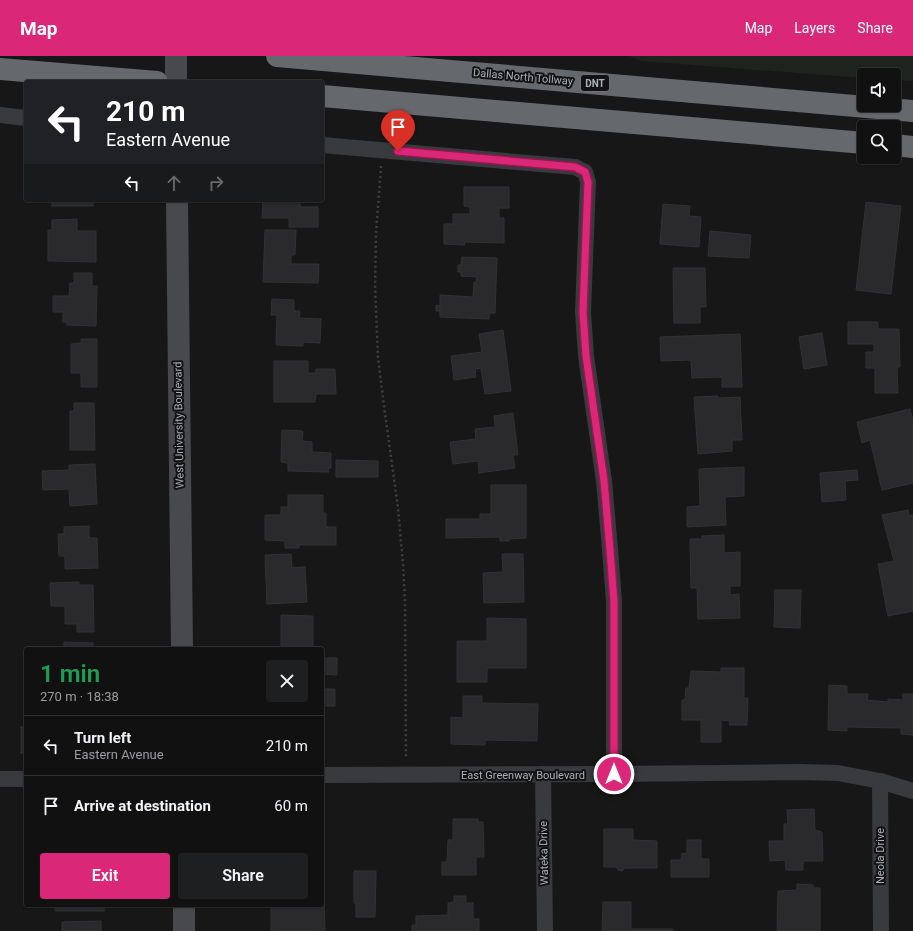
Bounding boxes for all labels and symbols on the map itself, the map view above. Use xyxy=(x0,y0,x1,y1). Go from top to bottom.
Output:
street label: Dallas North Tollway xyxy=(472,66,574,88)
road number: DNT xyxy=(581,75,609,91)
pin xyxy=(381,110,415,151)
street label: West University Boulevard xyxy=(171,362,187,488)
position arrow xyxy=(593,753,635,795)
street label: East Greenway Boulevard xyxy=(461,769,585,782)
street label: Wateka Drive xyxy=(537,821,551,885)
street label: Neola Drive xyxy=(874,828,887,884)

